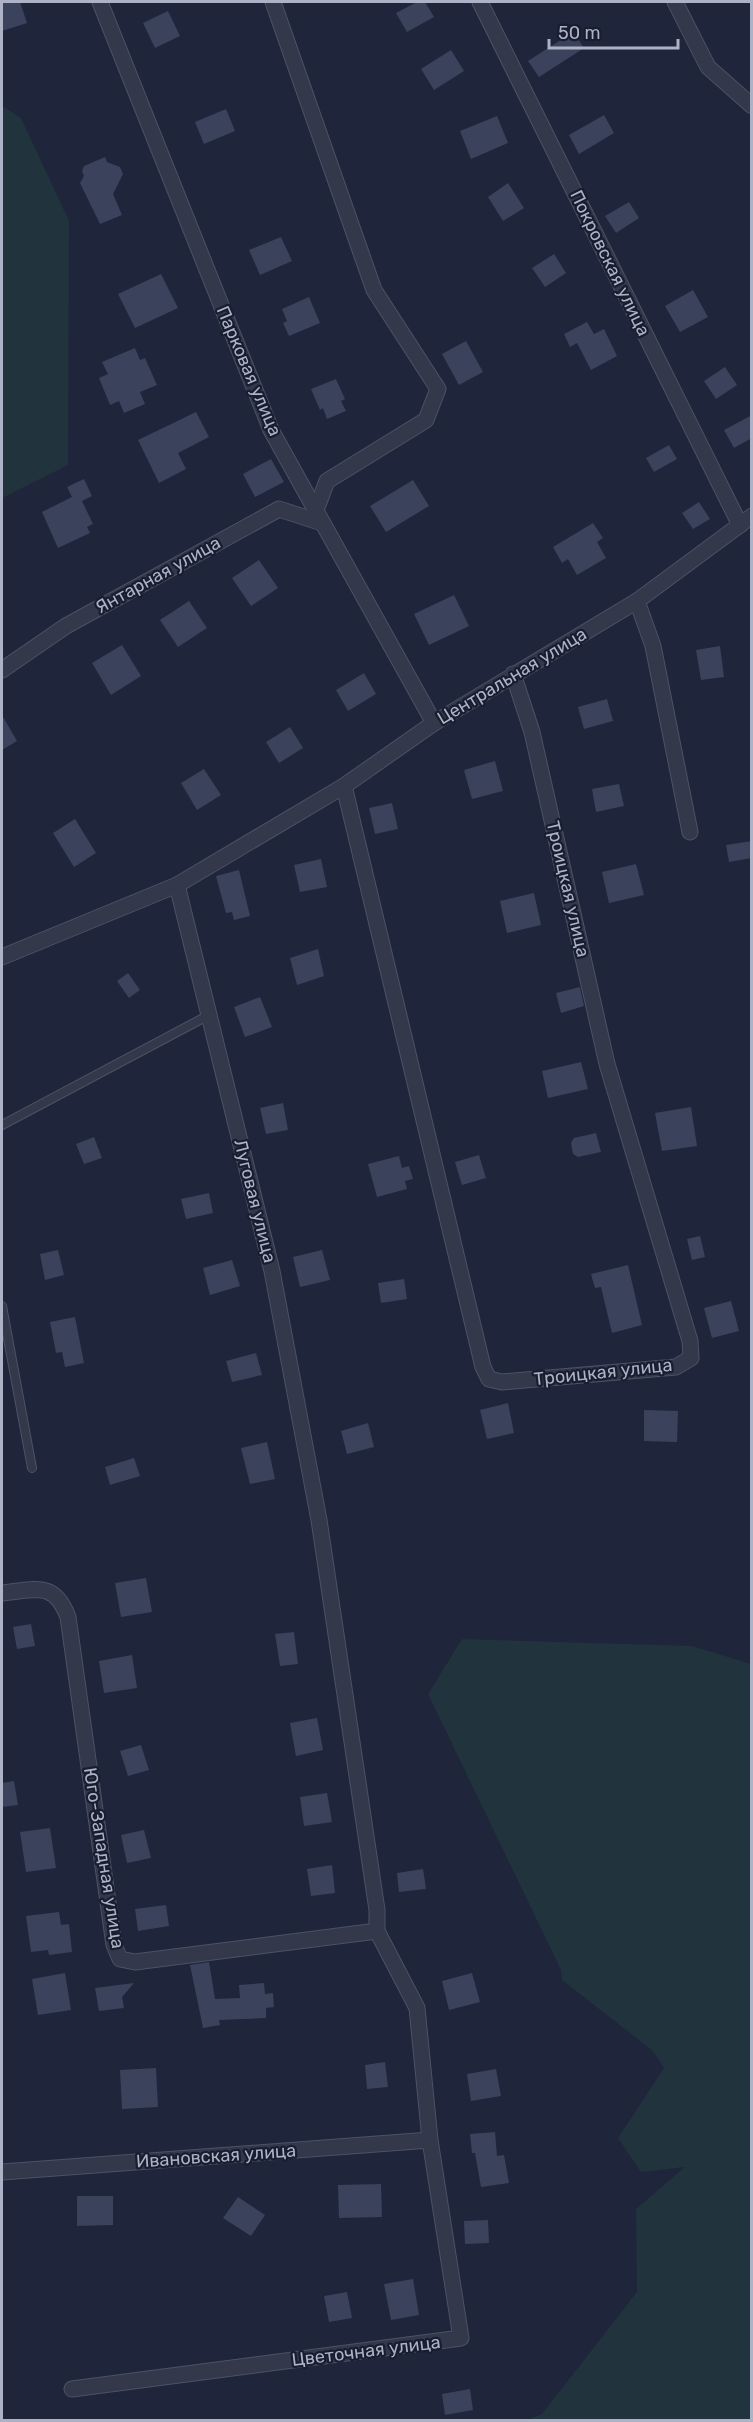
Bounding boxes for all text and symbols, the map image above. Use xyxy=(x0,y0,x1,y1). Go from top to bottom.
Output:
scale bar xyxy=(549,12,678,50)
text: 50 m xyxy=(558,22,601,44)
street label: Покровская улица xyxy=(565,186,655,340)
street label: Парковая улица xyxy=(212,303,286,439)
street label: Янтарная улица xyxy=(92,532,224,618)
street label: Центральная улица xyxy=(433,623,591,729)
street label: Троицкая улица xyxy=(542,819,594,959)
street label: Луговая улица xyxy=(229,1137,281,1265)
street label: Троицкая улица xyxy=(533,1354,673,1390)
street label: Юго-Западная улица xyxy=(79,1766,129,1950)
street label: Ивановская улица xyxy=(135,2139,297,2173)
street label: Цветочная улица xyxy=(290,2331,442,2371)

